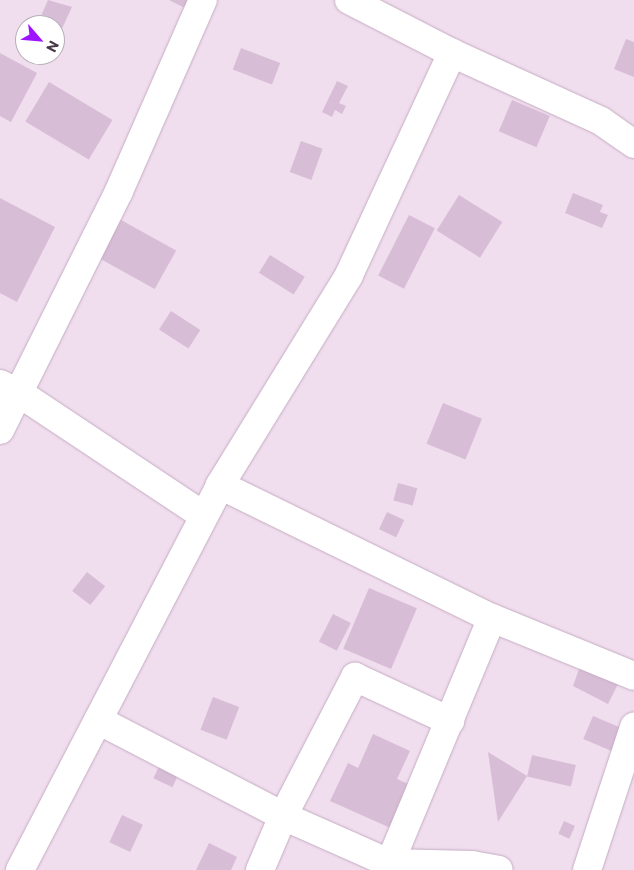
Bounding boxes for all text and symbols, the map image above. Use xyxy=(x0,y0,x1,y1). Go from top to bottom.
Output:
north arrow xyxy=(15,15,65,65)
text: N xyxy=(43,38,63,55)

